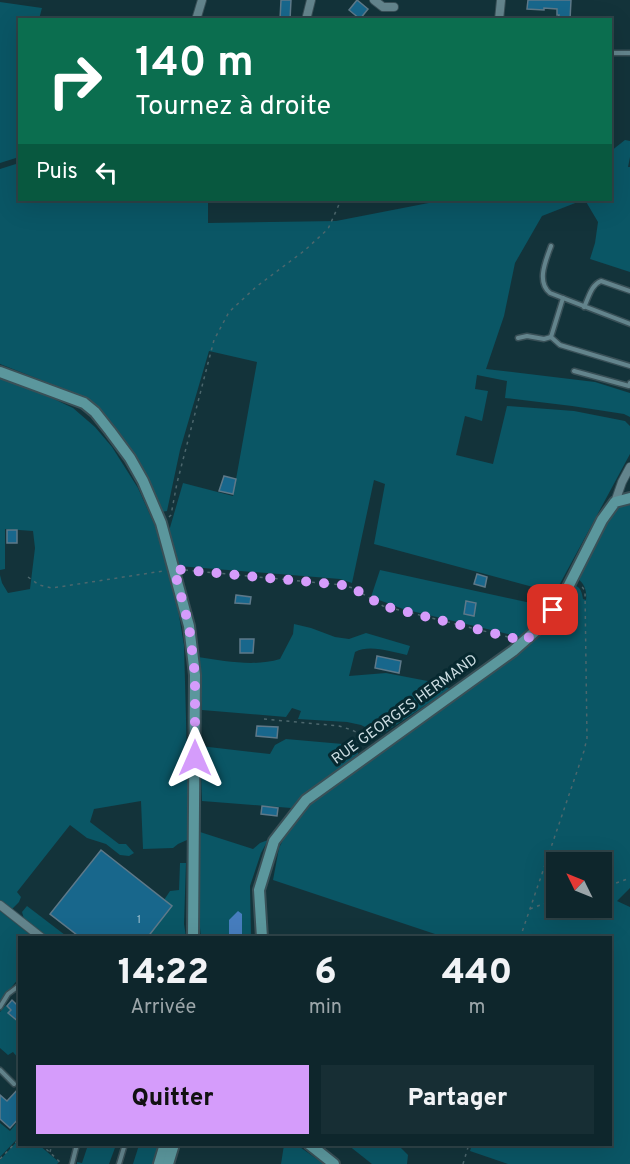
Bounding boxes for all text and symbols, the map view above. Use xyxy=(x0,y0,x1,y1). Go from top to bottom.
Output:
text: 140 m xyxy=(135,38,254,91)
icon: right xyxy=(36,42,114,120)
text: Tournez à droite xyxy=(135,90,331,124)
icon: left xyxy=(90,156,123,189)
text: Puis xyxy=(36,159,78,186)
pin xyxy=(527,584,578,635)
icon: arrive xyxy=(536,593,569,626)
street label: RUE GEORGES HERMAND xyxy=(328,651,482,769)
position arrow xyxy=(163,726,227,790)
north arrow xyxy=(546,852,612,918)
map controls xyxy=(546,852,612,918)
house number: 1 xyxy=(137,912,141,928)
text: 14:22 xyxy=(118,951,209,997)
text: 6 xyxy=(314,951,336,997)
text: 440 xyxy=(442,951,512,997)
text: Arrivée xyxy=(131,995,196,1021)
text: min xyxy=(309,995,342,1021)
text: m xyxy=(468,995,485,1021)
button: Quitter xyxy=(36,1065,309,1134)
button: Partager xyxy=(321,1065,594,1134)

